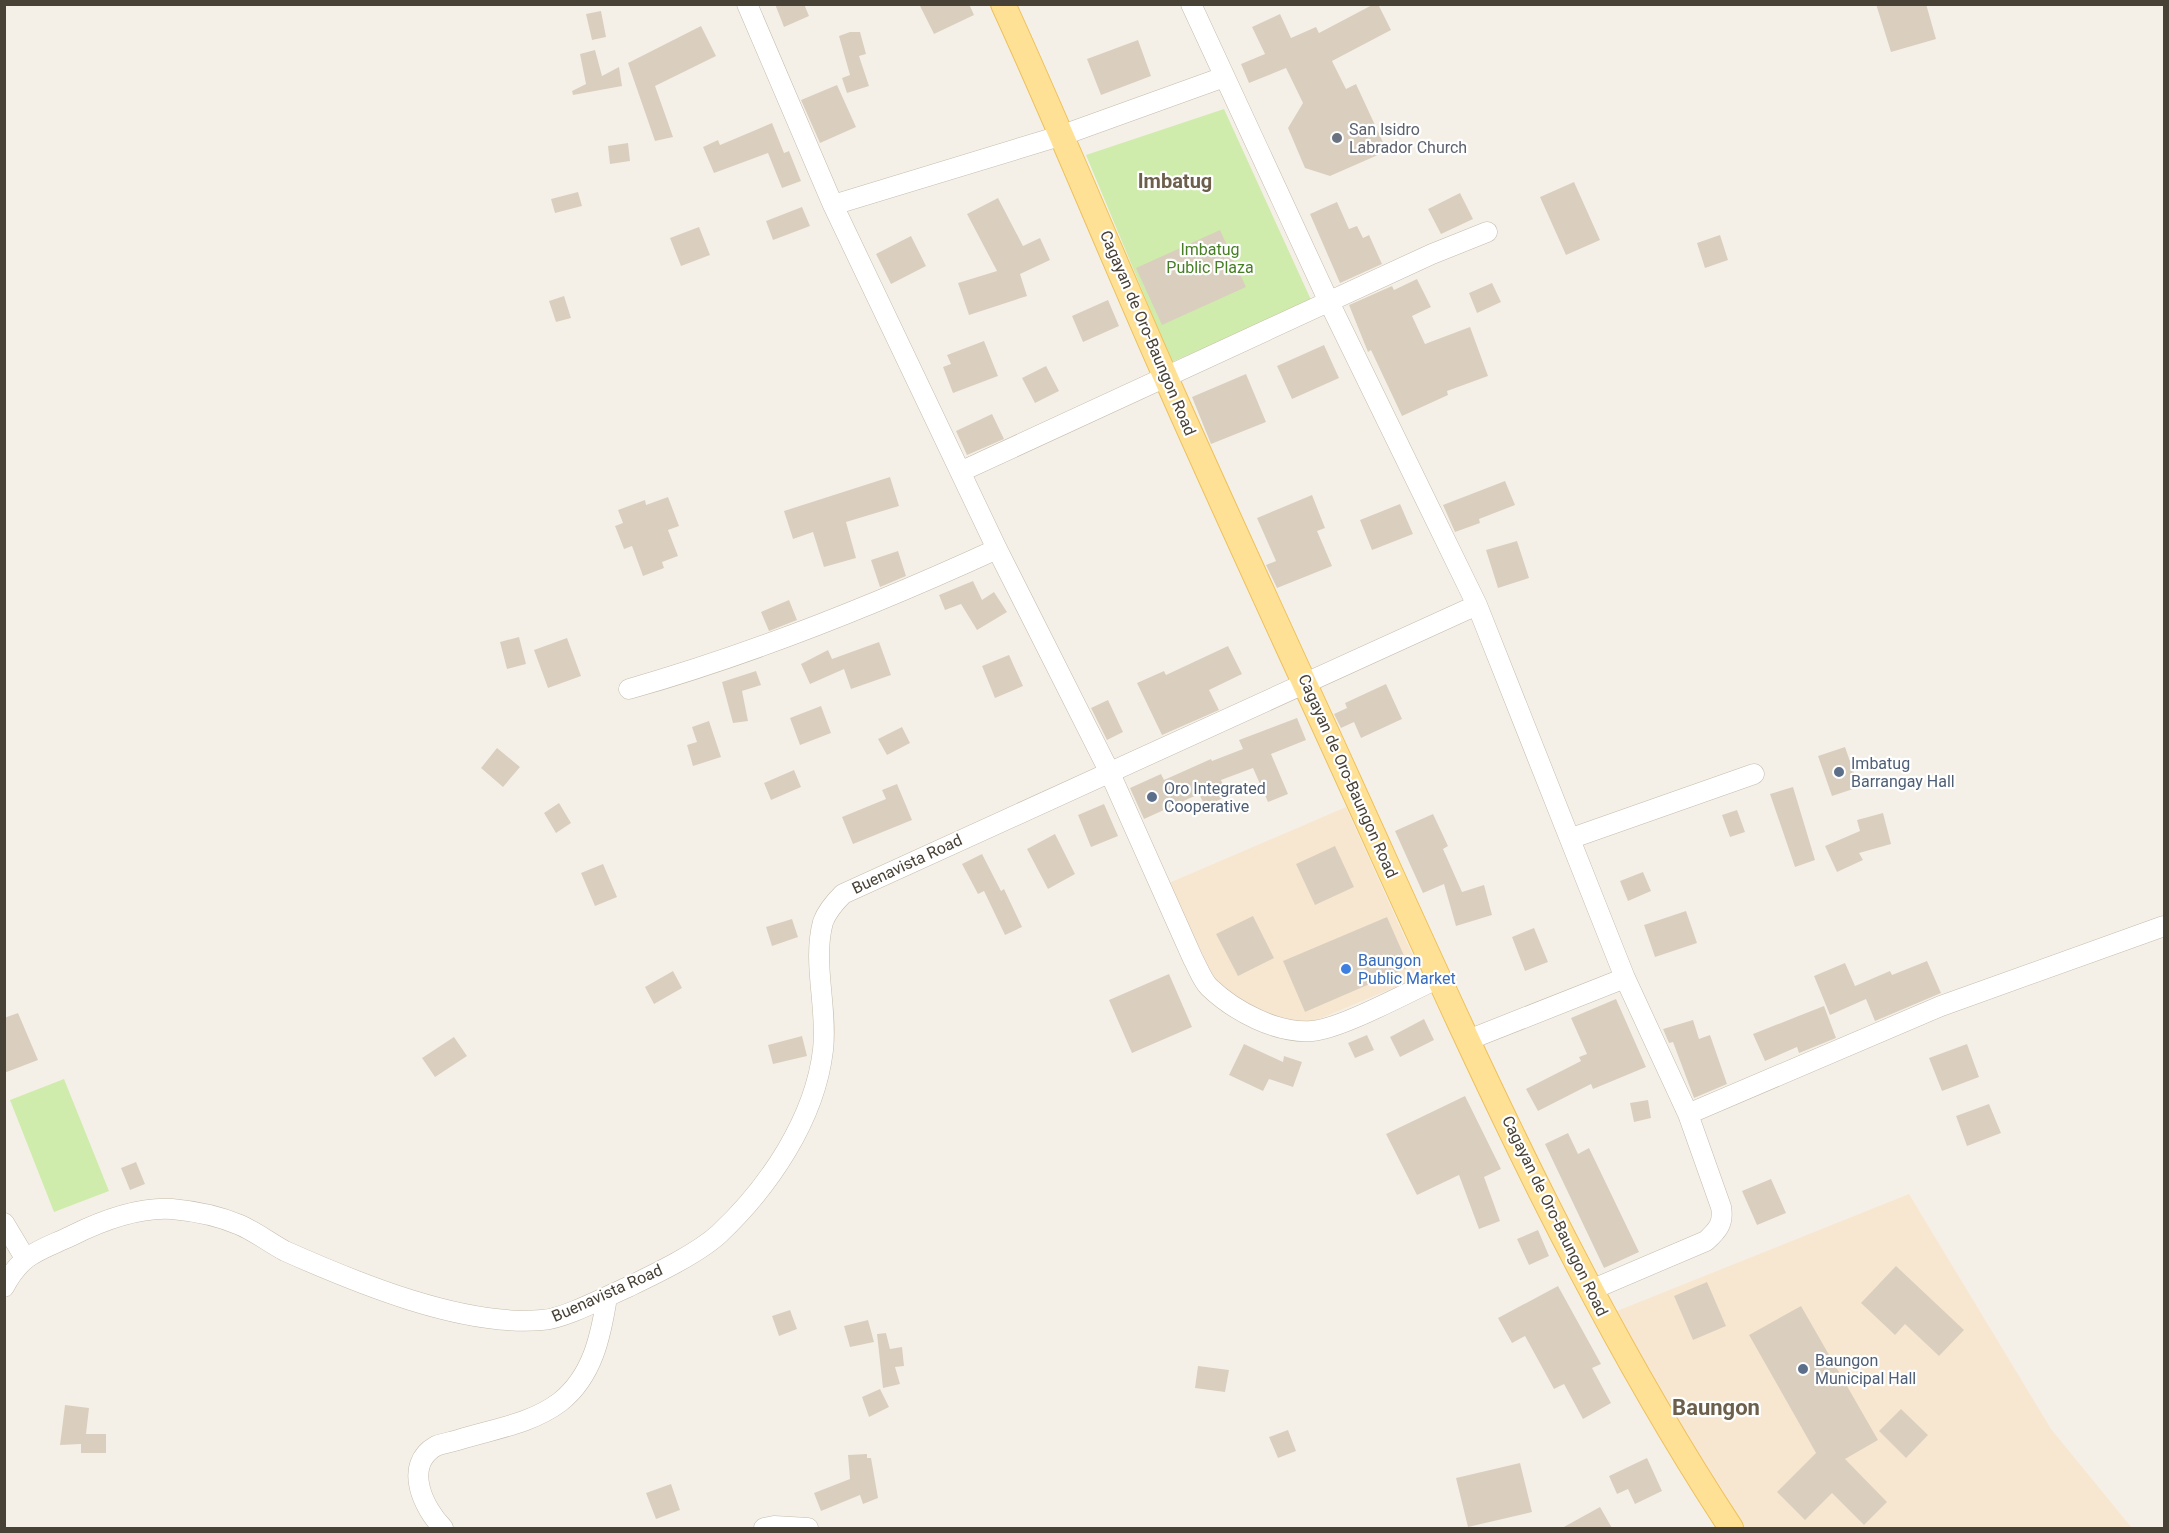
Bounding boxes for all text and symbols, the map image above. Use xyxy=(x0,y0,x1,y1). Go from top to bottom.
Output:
place label: San Isidro Labrador Church xyxy=(1349,120,1467,157)
marker: San Isidro Labrador Church xyxy=(1330,131,1344,145)
district label: Imbatug xyxy=(1138,169,1212,193)
street label: Cagayan de Oro-Baungon Road xyxy=(1096,228,1200,438)
park label: Imbatug Public Plaza xyxy=(1166,240,1254,277)
street label: Cagayan de Oro-Baungon Road xyxy=(1294,671,1402,881)
place label: Imbatug Barrangay Hall xyxy=(1851,754,1955,791)
marker: Imbatug Barrangay Hall xyxy=(1832,765,1846,779)
place label: Oro Integrated Cooperative xyxy=(1164,779,1266,816)
marker: Oro Integrated Cooperative xyxy=(1145,790,1159,804)
street label: Buenavista Road xyxy=(849,830,965,898)
place label: Baungon Public Market xyxy=(1358,951,1456,988)
marker: Baungon Public Market xyxy=(1339,962,1353,976)
street label: Cagayan de Oro-Baungon Road xyxy=(1498,1113,1612,1319)
street label: Buenavista Road xyxy=(549,1260,665,1326)
place label: Baungon Municipal Hall xyxy=(1815,1351,1916,1388)
marker: Baungon Municipal Hall xyxy=(1796,1362,1810,1376)
district label: Baungon xyxy=(1672,1395,1760,1420)

